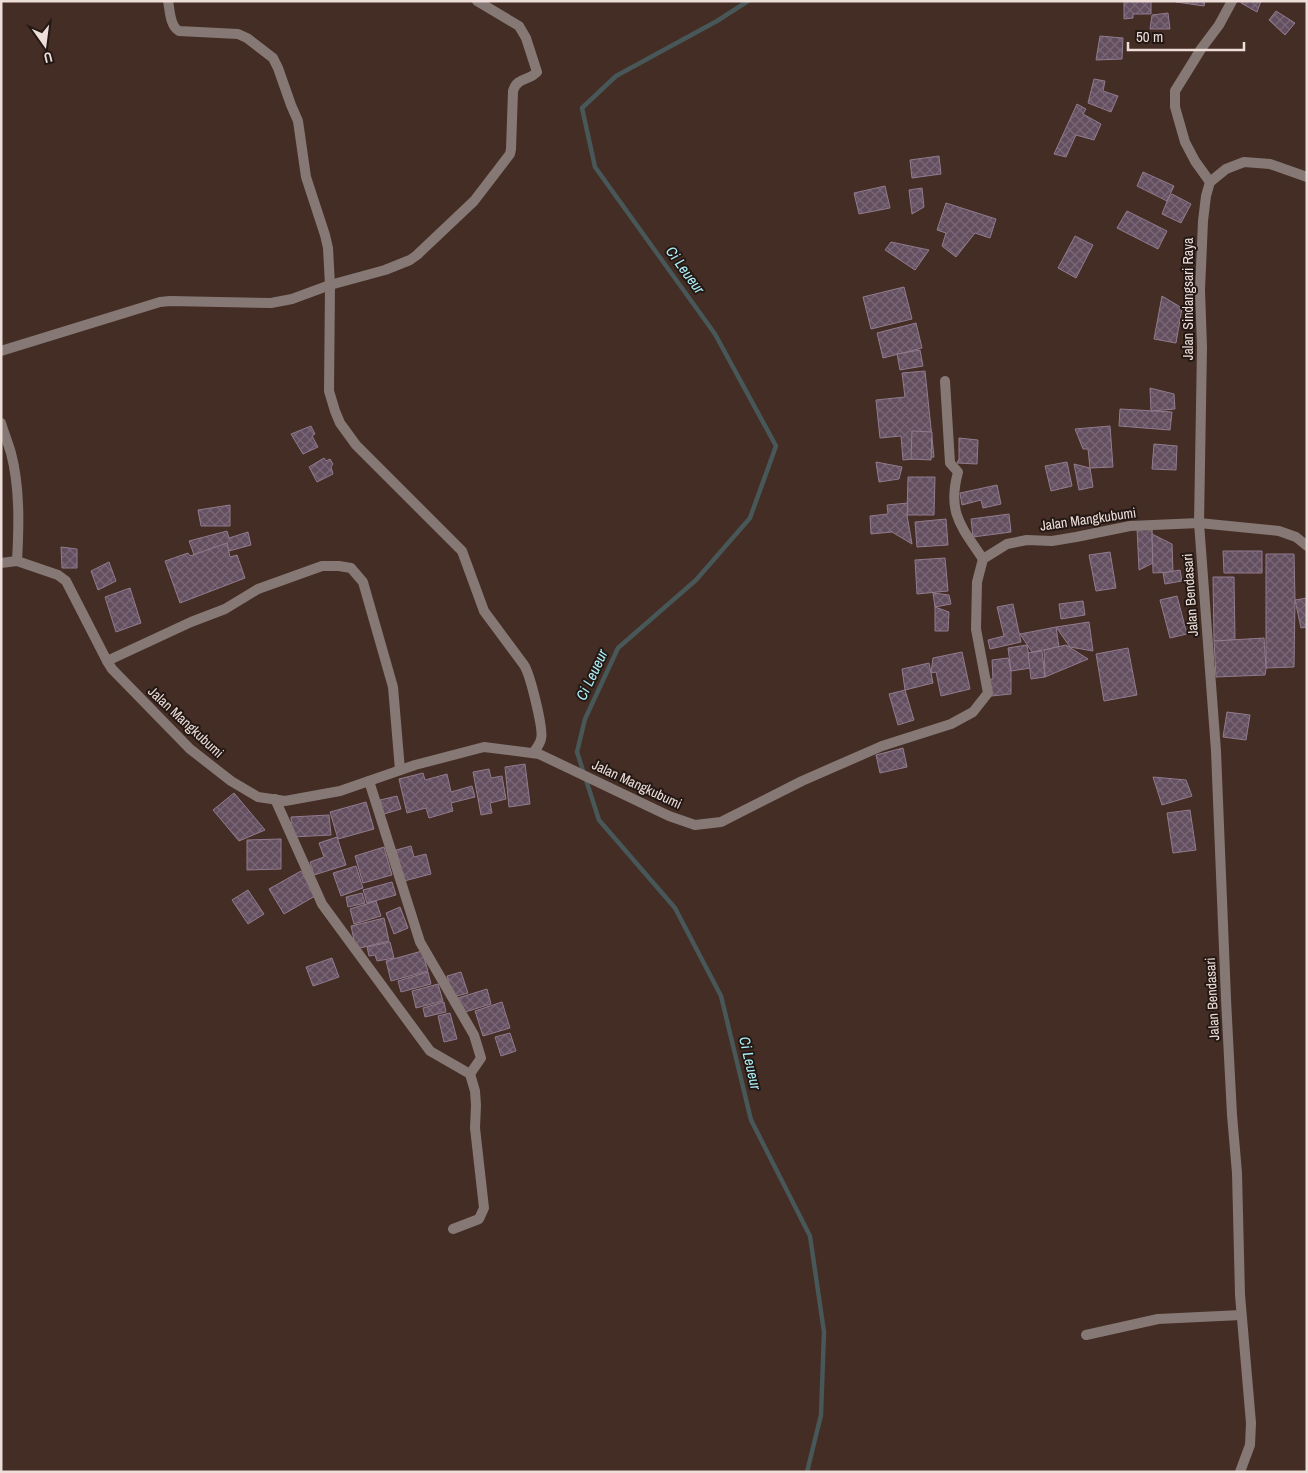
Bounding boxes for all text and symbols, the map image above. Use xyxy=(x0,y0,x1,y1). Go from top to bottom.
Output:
north arrow xyxy=(20,20,70,70)
scale bar xyxy=(1128,20,1244,52)
text: 50 m xyxy=(1136,26,1163,47)
text: U xyxy=(42,48,54,67)
street label: Jalan Sindangsari Raya xyxy=(1179,237,1197,360)
water label: Ci Leueur xyxy=(661,242,710,298)
street label: Jalan Mangkubumi xyxy=(1039,503,1137,535)
street label: Jalan Bendasari xyxy=(1178,553,1202,637)
water label: Ci Leueur xyxy=(571,645,613,704)
street label: Jalan Mangkubumi xyxy=(144,682,228,762)
street label: Jalan Mangkubumi xyxy=(589,755,685,813)
street label: Jalan Bendasari xyxy=(1201,957,1223,1041)
water label: Ci Leueur xyxy=(734,1034,767,1092)

